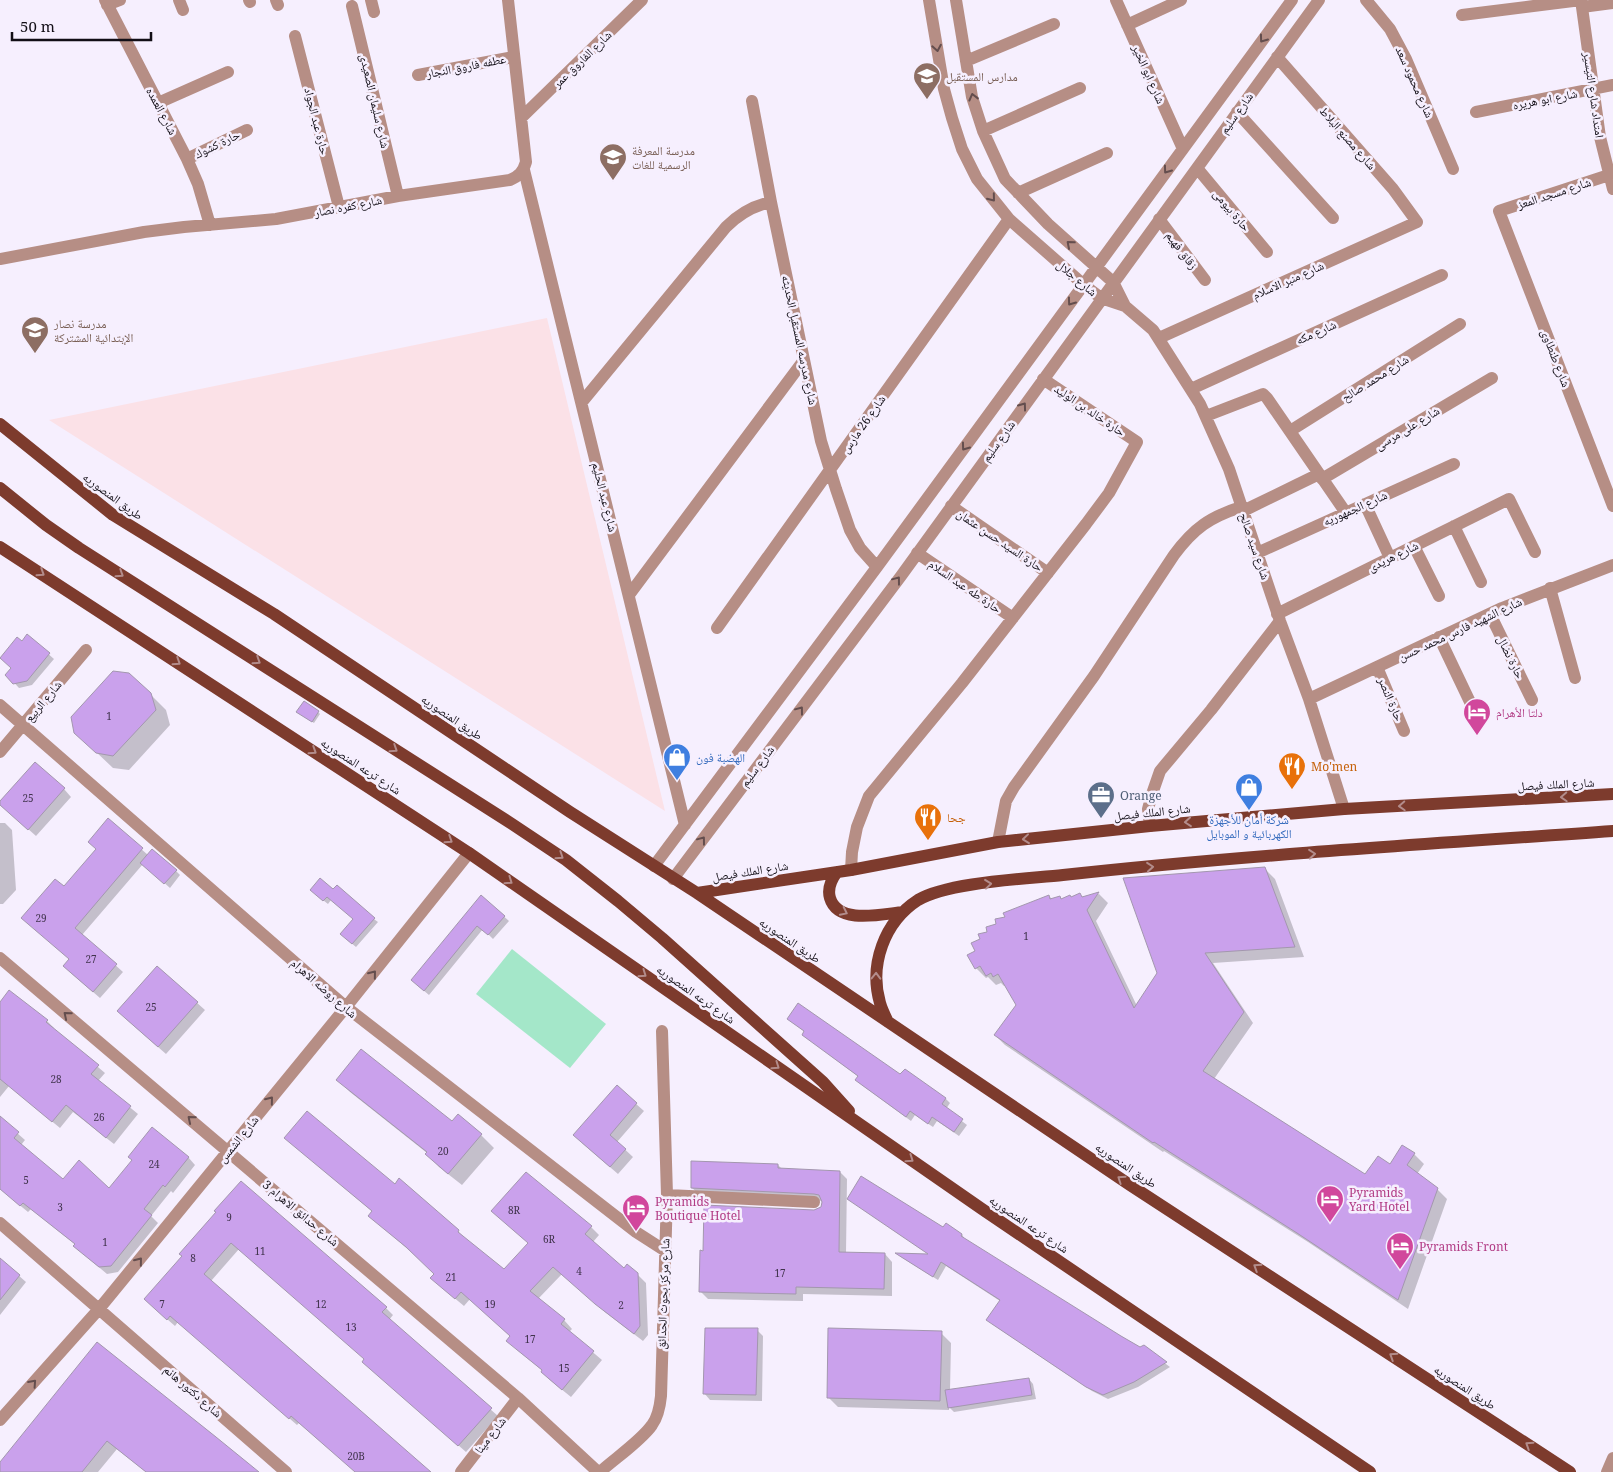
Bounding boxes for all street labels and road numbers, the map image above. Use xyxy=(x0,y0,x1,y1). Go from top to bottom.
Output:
street label: شارع الفاروق عمر xyxy=(548,26,615,92)
street label: شارع ابو الخير xyxy=(1128,41,1170,107)
street label: شارع محمود سعد xyxy=(1392,44,1438,121)
street label: عطفه فاروق النجار xyxy=(424,50,507,82)
street label: امتداد شارع التيسير xyxy=(1579,50,1608,139)
street label: شارع سليمان الصعيدى xyxy=(356,52,394,150)
street label: شارع العمده xyxy=(142,84,182,138)
street label: شارع ابو هريره xyxy=(1511,84,1579,114)
street label: حارة عبد الجواد xyxy=(300,86,334,157)
street label: شارع سليم xyxy=(1215,89,1257,137)
street label: شارع مصنع البلاط xyxy=(1316,103,1380,173)
street label: حارة كشوك xyxy=(191,126,243,162)
street label: شارع مسجد المعز xyxy=(1514,173,1593,213)
street label: حارة بيومى xyxy=(1209,185,1255,235)
street label: شارع كفره نصار xyxy=(312,191,383,221)
street label: زقاق فهيم xyxy=(1162,227,1202,273)
street label: شارع جلال xyxy=(1053,256,1101,300)
street label: شارع منبر الاسلام xyxy=(1250,257,1327,303)
street label: شارع مدرسه المستقبل الحديثه xyxy=(778,274,822,406)
street label: شارع مكه xyxy=(1293,316,1339,348)
street label: شارع طنطاوى xyxy=(1537,326,1575,390)
street label: شارع محمد صالح xyxy=(1338,351,1412,405)
street label: حارة خالد بن الوليد xyxy=(1051,380,1129,440)
street label: شارع 26 مارس xyxy=(837,391,889,457)
street label: شارع على مرسى xyxy=(1371,402,1443,454)
street label: شارع سليم xyxy=(977,417,1019,465)
street label: شارع عبد الحليم xyxy=(588,460,622,534)
street label: طريق المنصوريه xyxy=(79,468,147,524)
street label: شارع الجمهوريه xyxy=(1320,486,1390,530)
street label: حارة السيد حسن عثمان xyxy=(953,505,1047,575)
street label: شارع سيد صالح xyxy=(1236,510,1274,582)
street label: شارع هريدى xyxy=(1365,536,1421,575)
street label: حارة طه عبد السلام xyxy=(925,555,1005,617)
street label: شارع الشهيد فارس محمد حسن xyxy=(1395,593,1525,665)
street label: حارة نضال xyxy=(1493,633,1529,682)
street label: حارة النصر xyxy=(1374,673,1408,724)
street label: شارع الربيع xyxy=(21,676,65,725)
street label: طريق المنصوريه xyxy=(418,690,486,744)
street label: شارع ترعه المنصوريه xyxy=(318,734,404,798)
street label: شارع سليم xyxy=(736,742,778,790)
street label: شارع الملك فيصل xyxy=(1517,773,1595,795)
street label: شارع الملك فيصل xyxy=(1113,800,1191,824)
street label: شارع الملك فيصل xyxy=(711,857,789,885)
street label: طريق المنصوريه xyxy=(756,913,824,967)
street label: شارع روضه الاهرام xyxy=(287,954,361,1022)
street label: شارع ترعه المنصوريه xyxy=(653,961,739,1028)
street label: شارع الشمس xyxy=(214,1112,262,1166)
street label: طريق المنصوريه xyxy=(1092,1138,1160,1192)
street label: شارع حدائق الاهرام 3 xyxy=(259,1176,343,1250)
street label: شارع ترعه المنصوريه xyxy=(986,1191,1072,1257)
street label: شارع مركز بحوث الحدائق xyxy=(653,1238,673,1350)
street label: شارع دكتور هانم xyxy=(160,1361,226,1421)
street label: طريق المنصوريه xyxy=(1431,1361,1499,1413)
street label: شارع مينا xyxy=(470,1413,510,1457)

